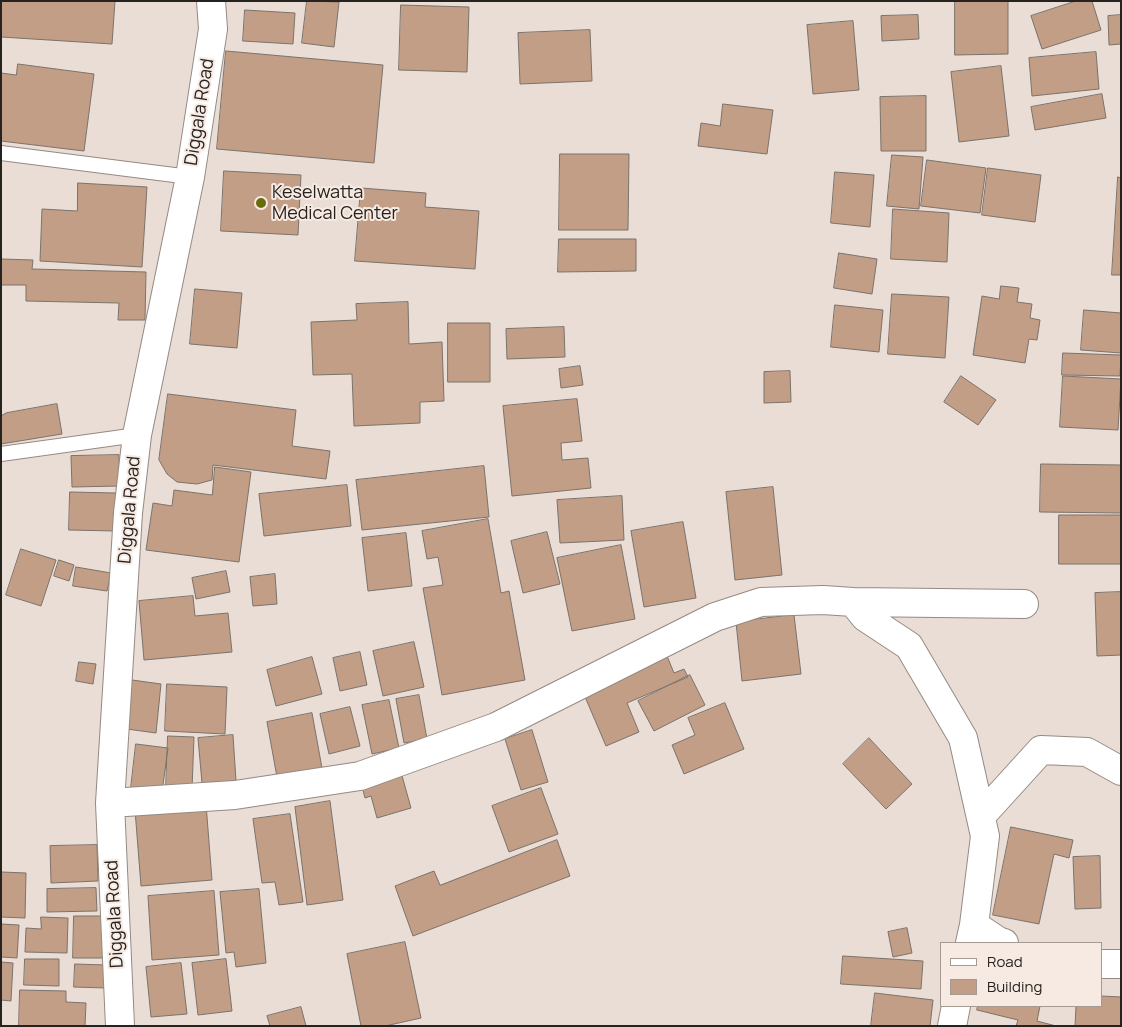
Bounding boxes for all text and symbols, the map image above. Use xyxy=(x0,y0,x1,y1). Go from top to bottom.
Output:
street label: Diggala Road xyxy=(181,57,219,167)
place label: Keselwatta Medical Center xyxy=(272,182,398,224)
marker: Keselwatta Medical Center xyxy=(254,196,268,210)
street label: Diggala Road xyxy=(115,455,145,565)
street label: Diggala Road xyxy=(101,859,129,969)
legend xyxy=(940,942,1102,1007)
text: Road xyxy=(987,951,1023,972)
text: Building xyxy=(987,976,1042,997)

